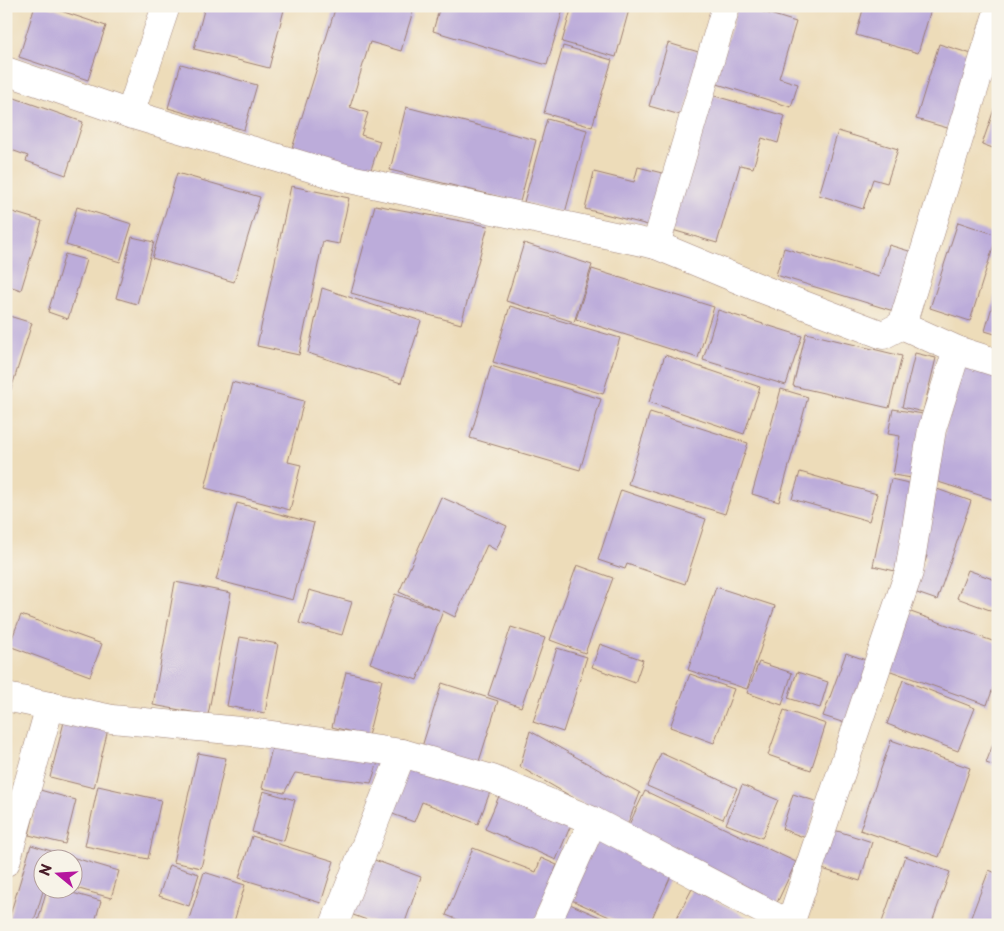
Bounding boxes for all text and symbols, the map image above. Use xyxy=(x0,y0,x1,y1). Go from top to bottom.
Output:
north arrow xyxy=(32,848,82,898)
text: N xyxy=(33,861,57,878)

